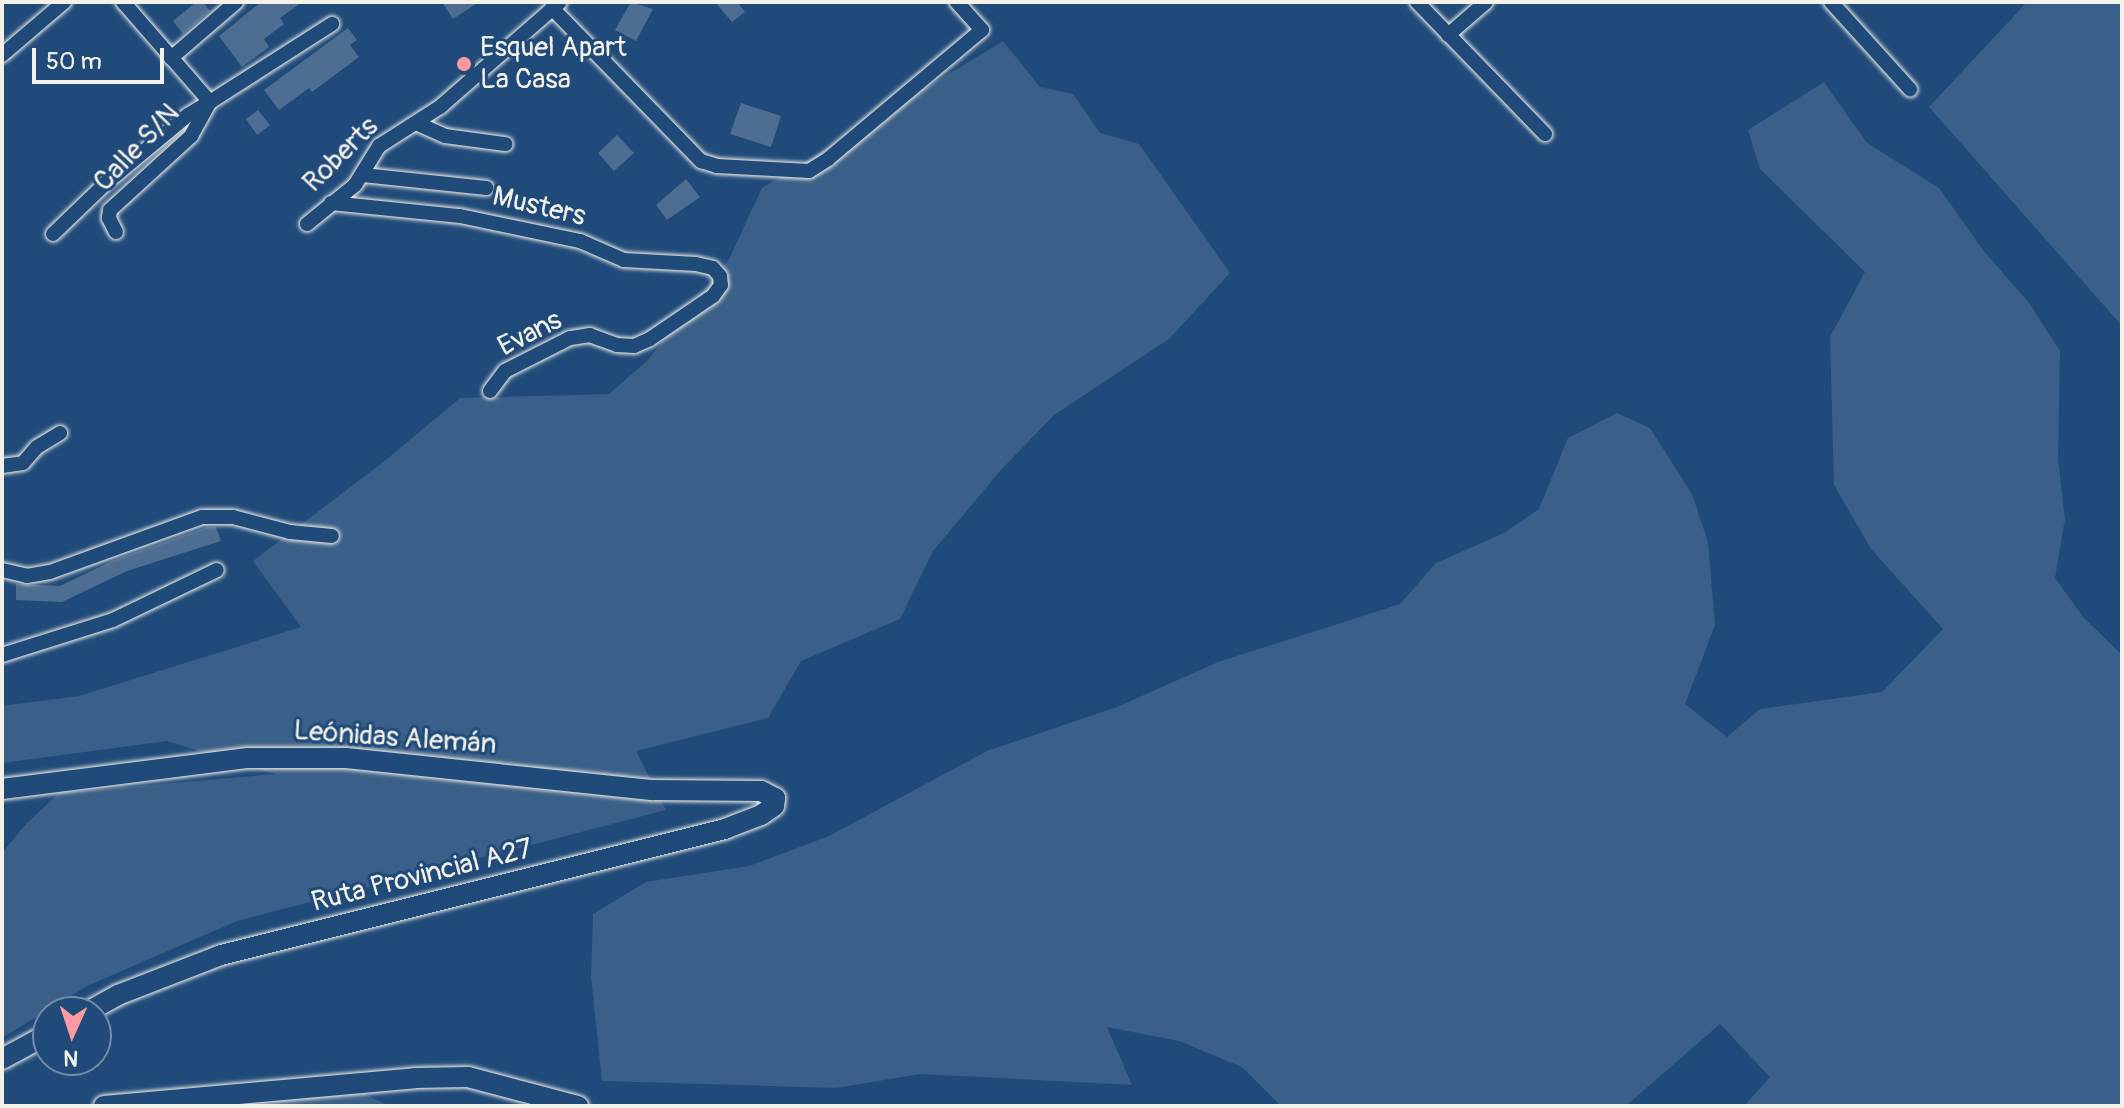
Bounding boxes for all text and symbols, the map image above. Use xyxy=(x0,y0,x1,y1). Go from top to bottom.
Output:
place label: Esquel Apart La Casa xyxy=(480,31,626,97)
scale bar xyxy=(36,32,168,82)
text: 50 m xyxy=(46,47,102,76)
marker: Esquel Apart La Casa xyxy=(455,55,473,73)
street label: Calle S/N xyxy=(87,97,187,199)
street label: Roberts xyxy=(296,110,386,200)
street label: Musters xyxy=(489,180,589,234)
street label: Evans xyxy=(492,304,568,364)
street label: Leónidas Alemán xyxy=(292,714,498,762)
street label: Ruta Provincial A27 xyxy=(308,832,536,920)
north arrow xyxy=(32,996,112,1076)
text: N xyxy=(63,1044,79,1072)

